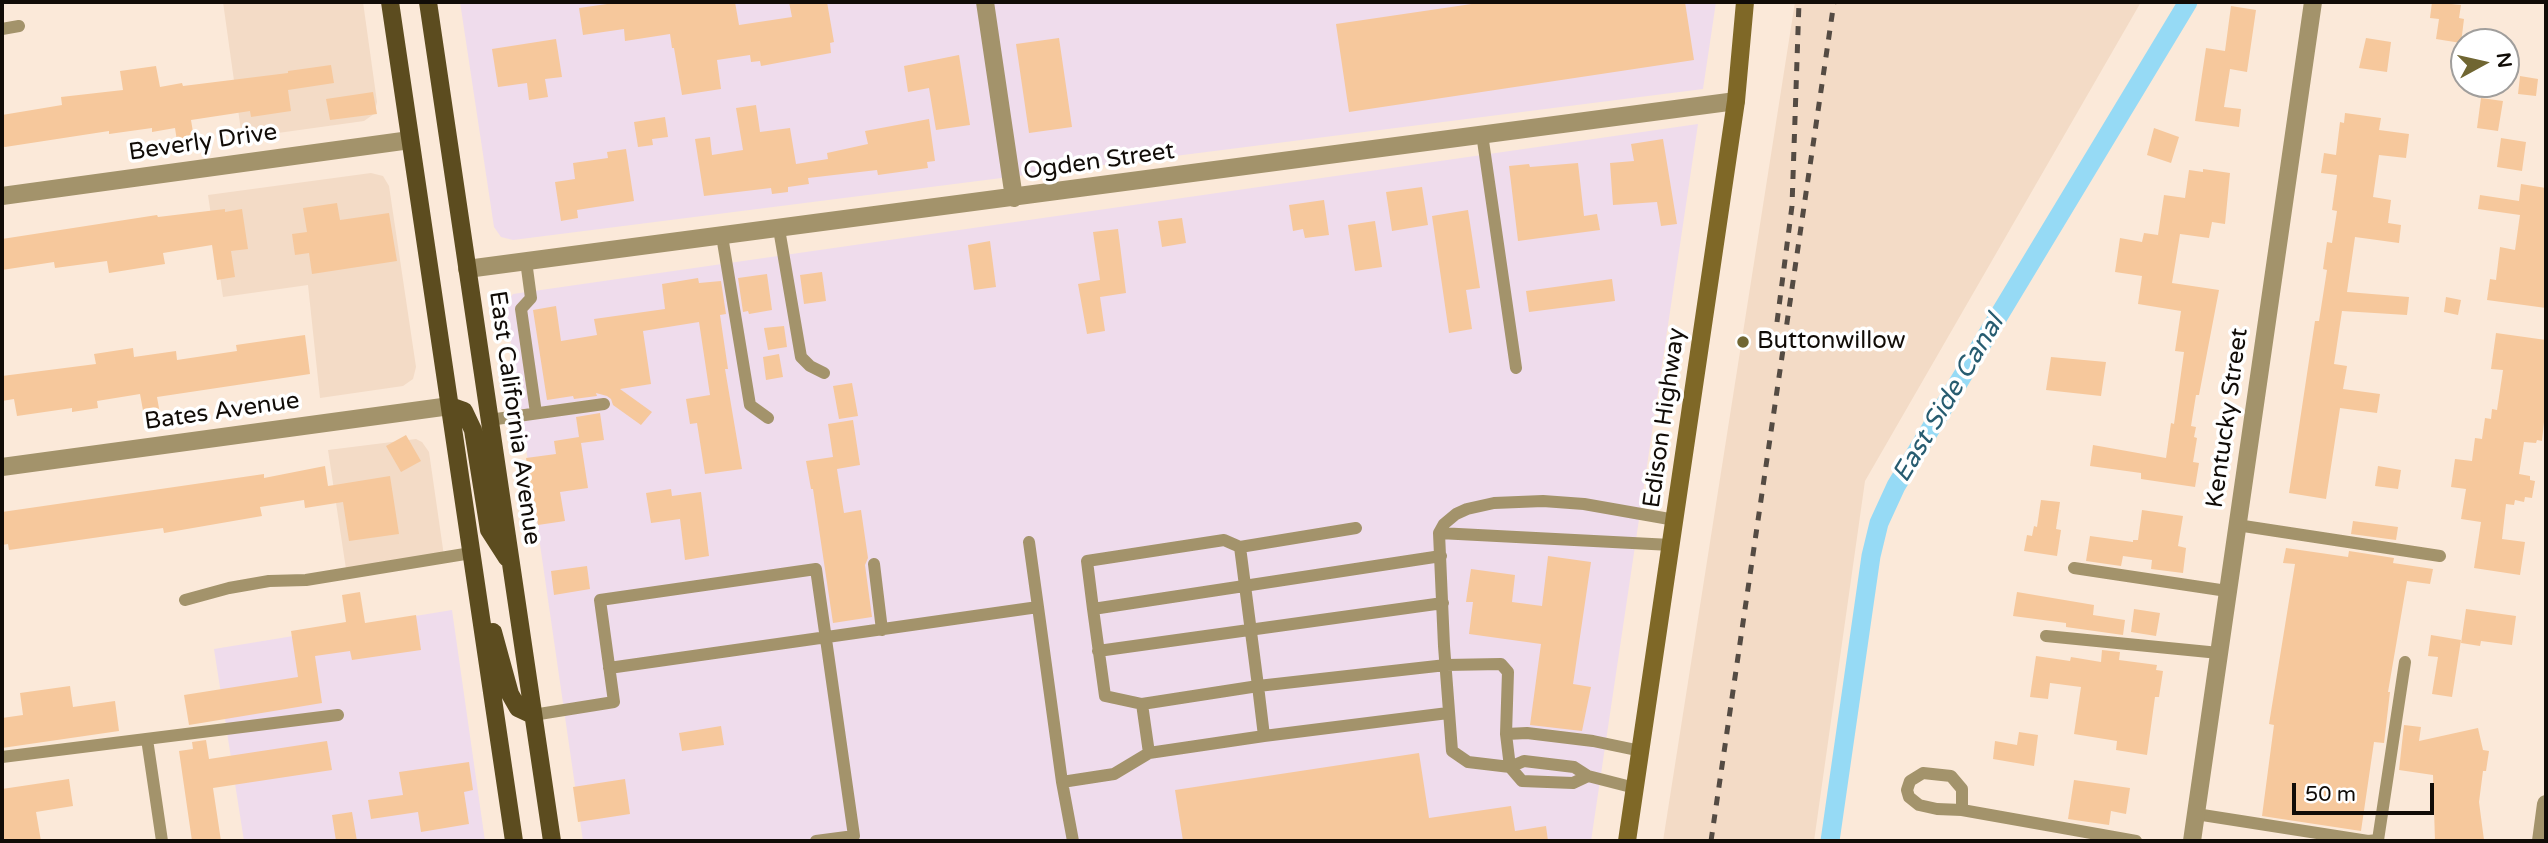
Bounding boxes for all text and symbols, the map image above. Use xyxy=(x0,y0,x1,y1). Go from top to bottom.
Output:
north arrow xyxy=(2450,28,2520,98)
text: N xyxy=(2492,51,2516,69)
street label: Beverly Drive xyxy=(127,118,279,168)
street label: Ogden Street xyxy=(1022,137,1176,187)
street label: East California Avenue xyxy=(482,289,546,547)
water label: East Side Canal xyxy=(1887,310,2011,488)
street label: Edison Highway xyxy=(1638,326,1692,510)
street label: Kentucky Street xyxy=(2201,326,2255,510)
place label: Buttonwillow xyxy=(1757,328,1906,356)
marker: Buttonwillow xyxy=(1735,334,1751,350)
street label: Bates Avenue xyxy=(143,387,301,437)
scale bar xyxy=(2296,770,2438,814)
text: 50 m xyxy=(2305,782,2356,807)

